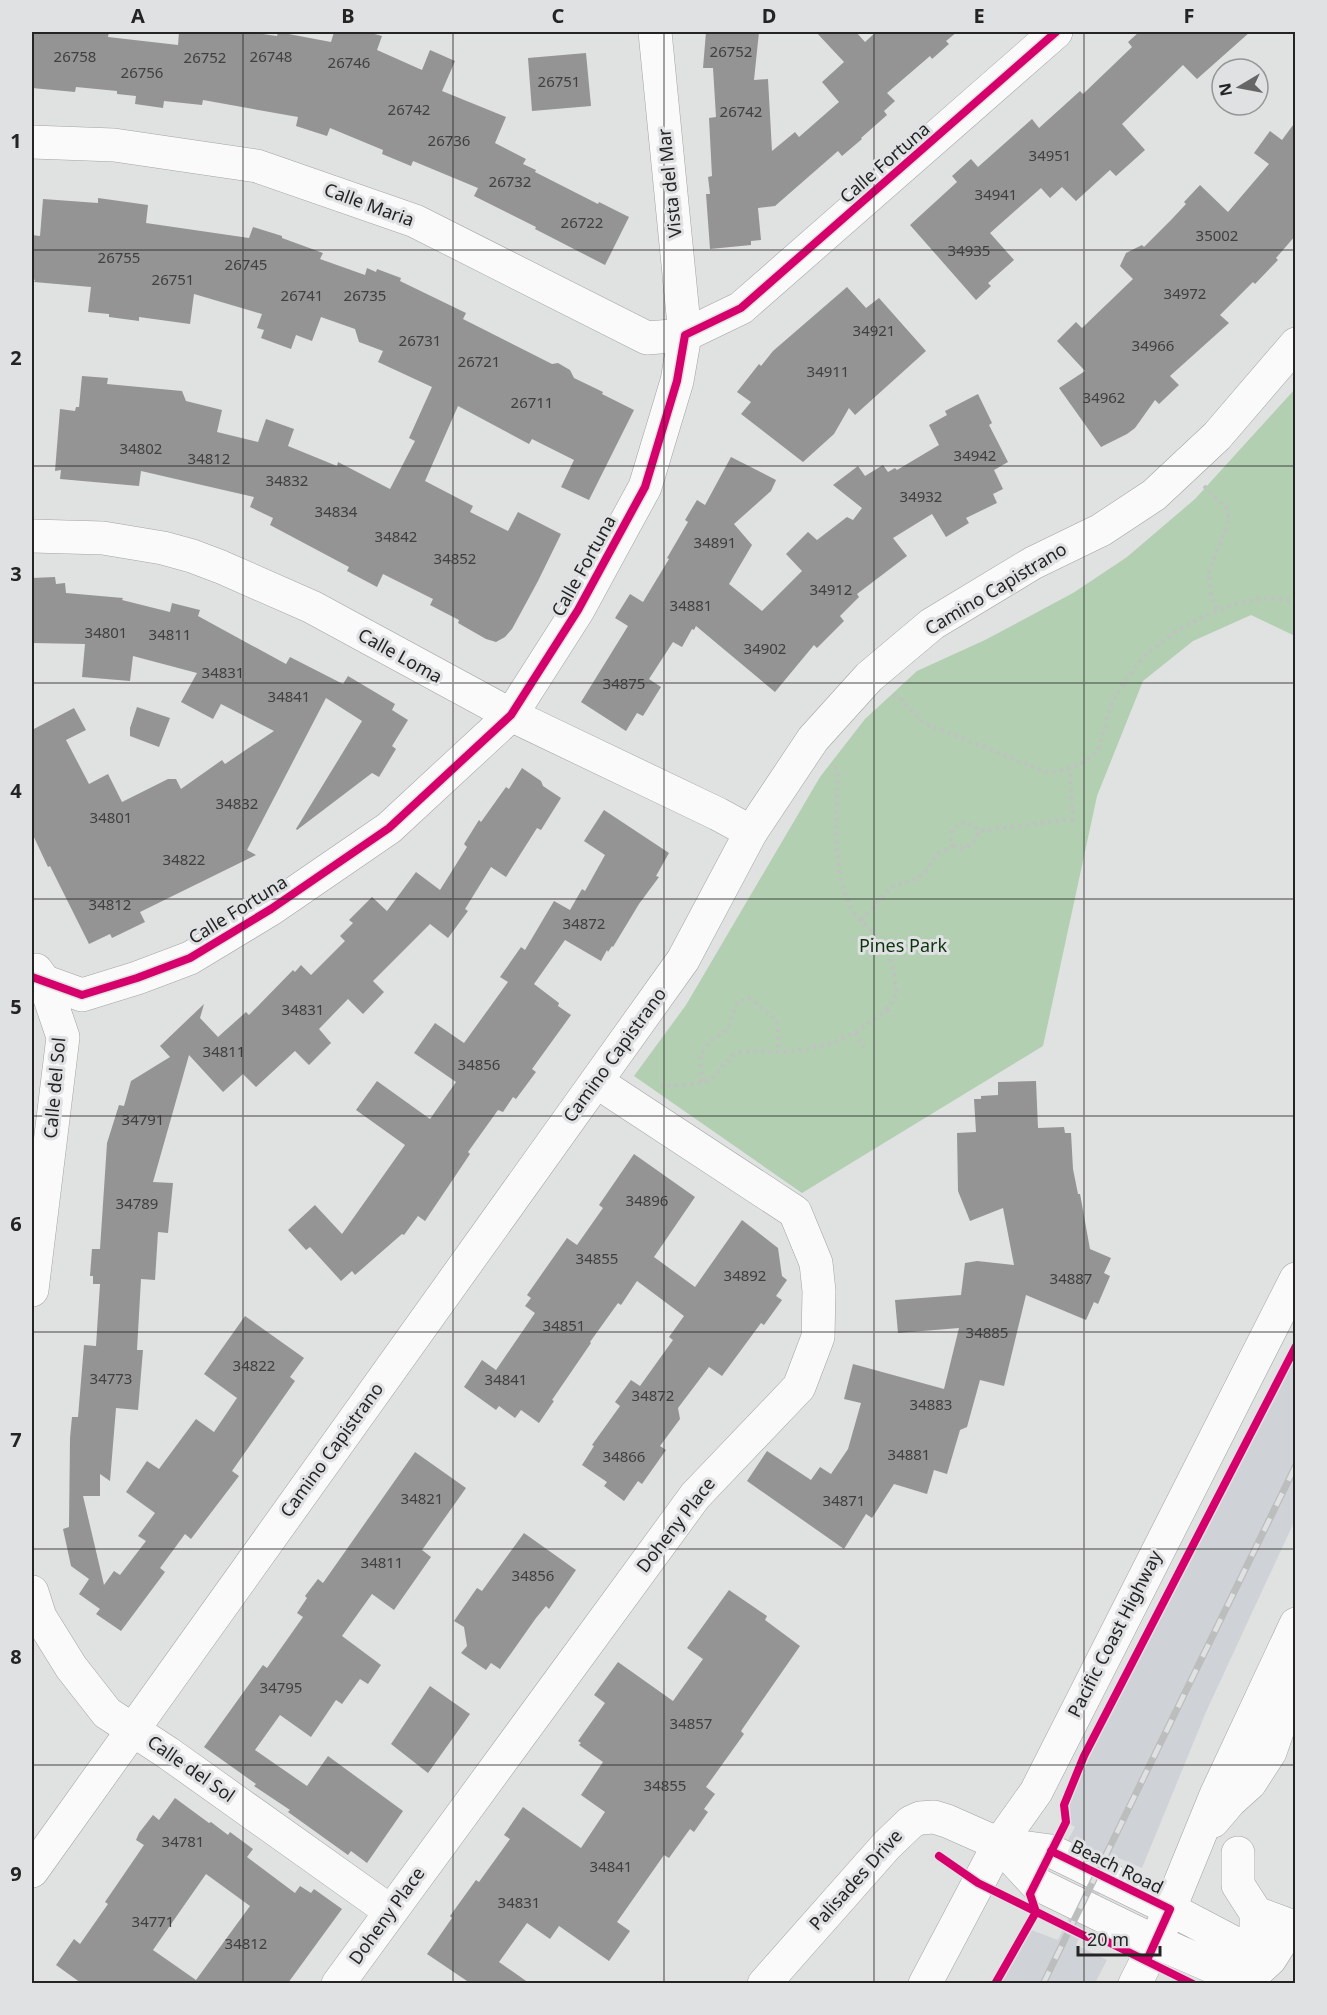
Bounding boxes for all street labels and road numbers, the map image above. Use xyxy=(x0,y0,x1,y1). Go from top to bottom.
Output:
street label: Calle Fortuna xyxy=(834,116,935,208)
street label: Vista del Mar xyxy=(651,127,687,239)
street label: Calle Maria xyxy=(321,177,418,231)
street label: Calle Fortuna xyxy=(545,511,621,620)
street label: Camino Capistrano xyxy=(920,536,1071,640)
street label: Calle Loma xyxy=(354,622,447,688)
street label: Calle Fortuna xyxy=(184,869,291,949)
street label: Camino Capistrano xyxy=(557,982,671,1127)
street label: Calle del Sol xyxy=(38,1036,70,1140)
street label: Camino Capistrano xyxy=(274,1377,388,1522)
street label: Doheny Place xyxy=(630,1472,720,1577)
street label: Pacific Coast Highway xyxy=(1062,1545,1167,1721)
street label: Calle del Sol xyxy=(143,1729,240,1807)
street label: Palisades Drive xyxy=(803,1824,907,1935)
street label: Beach Road xyxy=(1067,1833,1167,1899)
street label: Doheny Place xyxy=(343,1862,430,1969)

